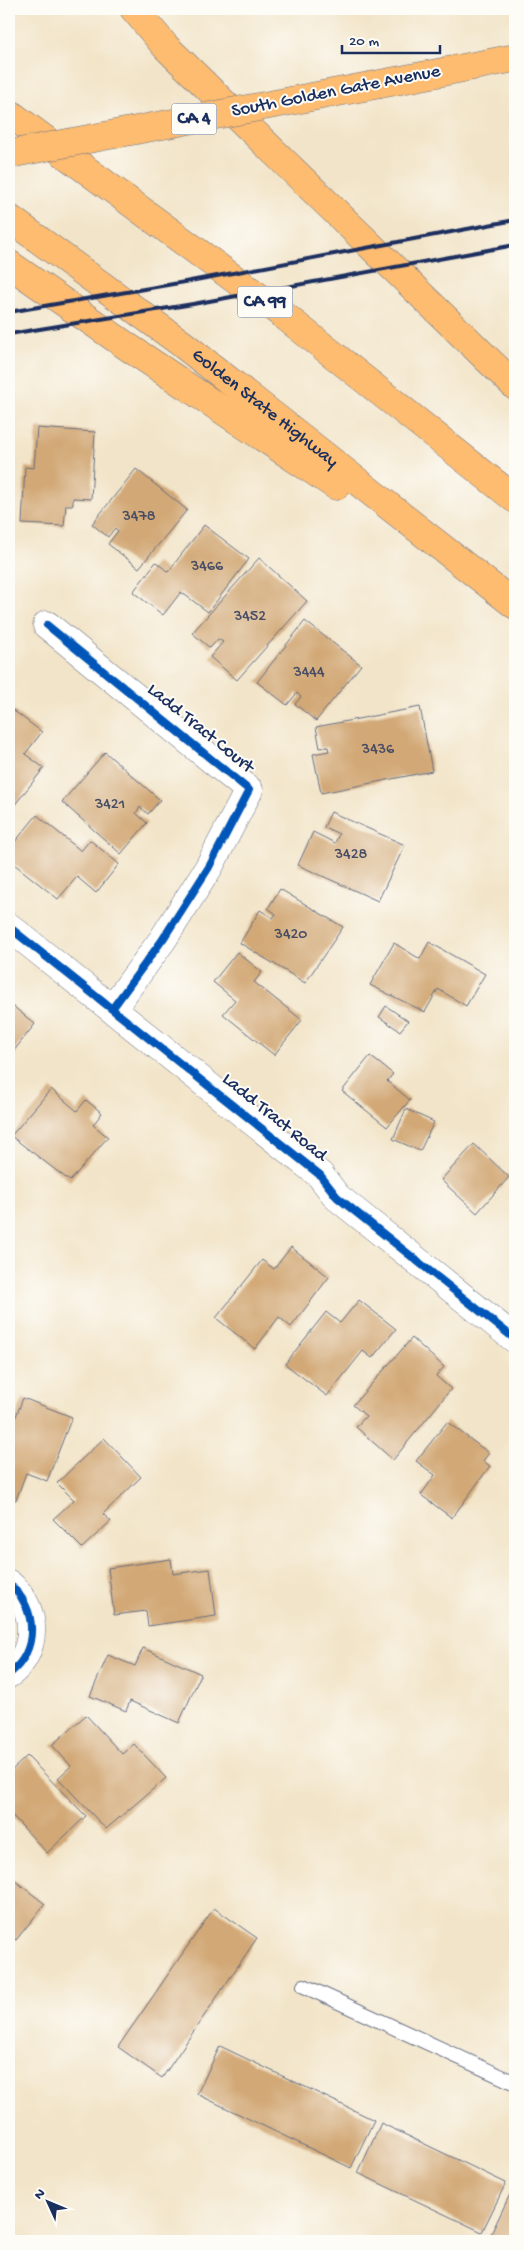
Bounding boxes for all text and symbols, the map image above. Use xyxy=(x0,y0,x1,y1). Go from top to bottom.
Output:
scale bar xyxy=(342,22,439,54)
text: 20 m xyxy=(349,33,379,51)
street label: South Golden Gate Avenue xyxy=(230,60,443,124)
road number: CA 4 xyxy=(172,104,216,134)
road number: CA 99 xyxy=(238,286,292,318)
street label: Golden State Highway xyxy=(187,344,343,474)
house number: 3478 xyxy=(122,508,156,527)
house number: 3466 xyxy=(190,558,224,577)
house number: 3452 xyxy=(233,608,266,627)
house number: 3444 xyxy=(292,664,325,683)
street label: Ladd Tract Court xyxy=(142,679,260,781)
house number: 3436 xyxy=(361,741,395,760)
house number: 3421 xyxy=(94,796,125,815)
house number: 3428 xyxy=(334,846,367,865)
house number: 3420 xyxy=(274,926,307,945)
street label: Ladd Tract Road xyxy=(217,1068,333,1169)
north arrow xyxy=(22,2178,72,2228)
text: N xyxy=(31,2186,50,2204)

